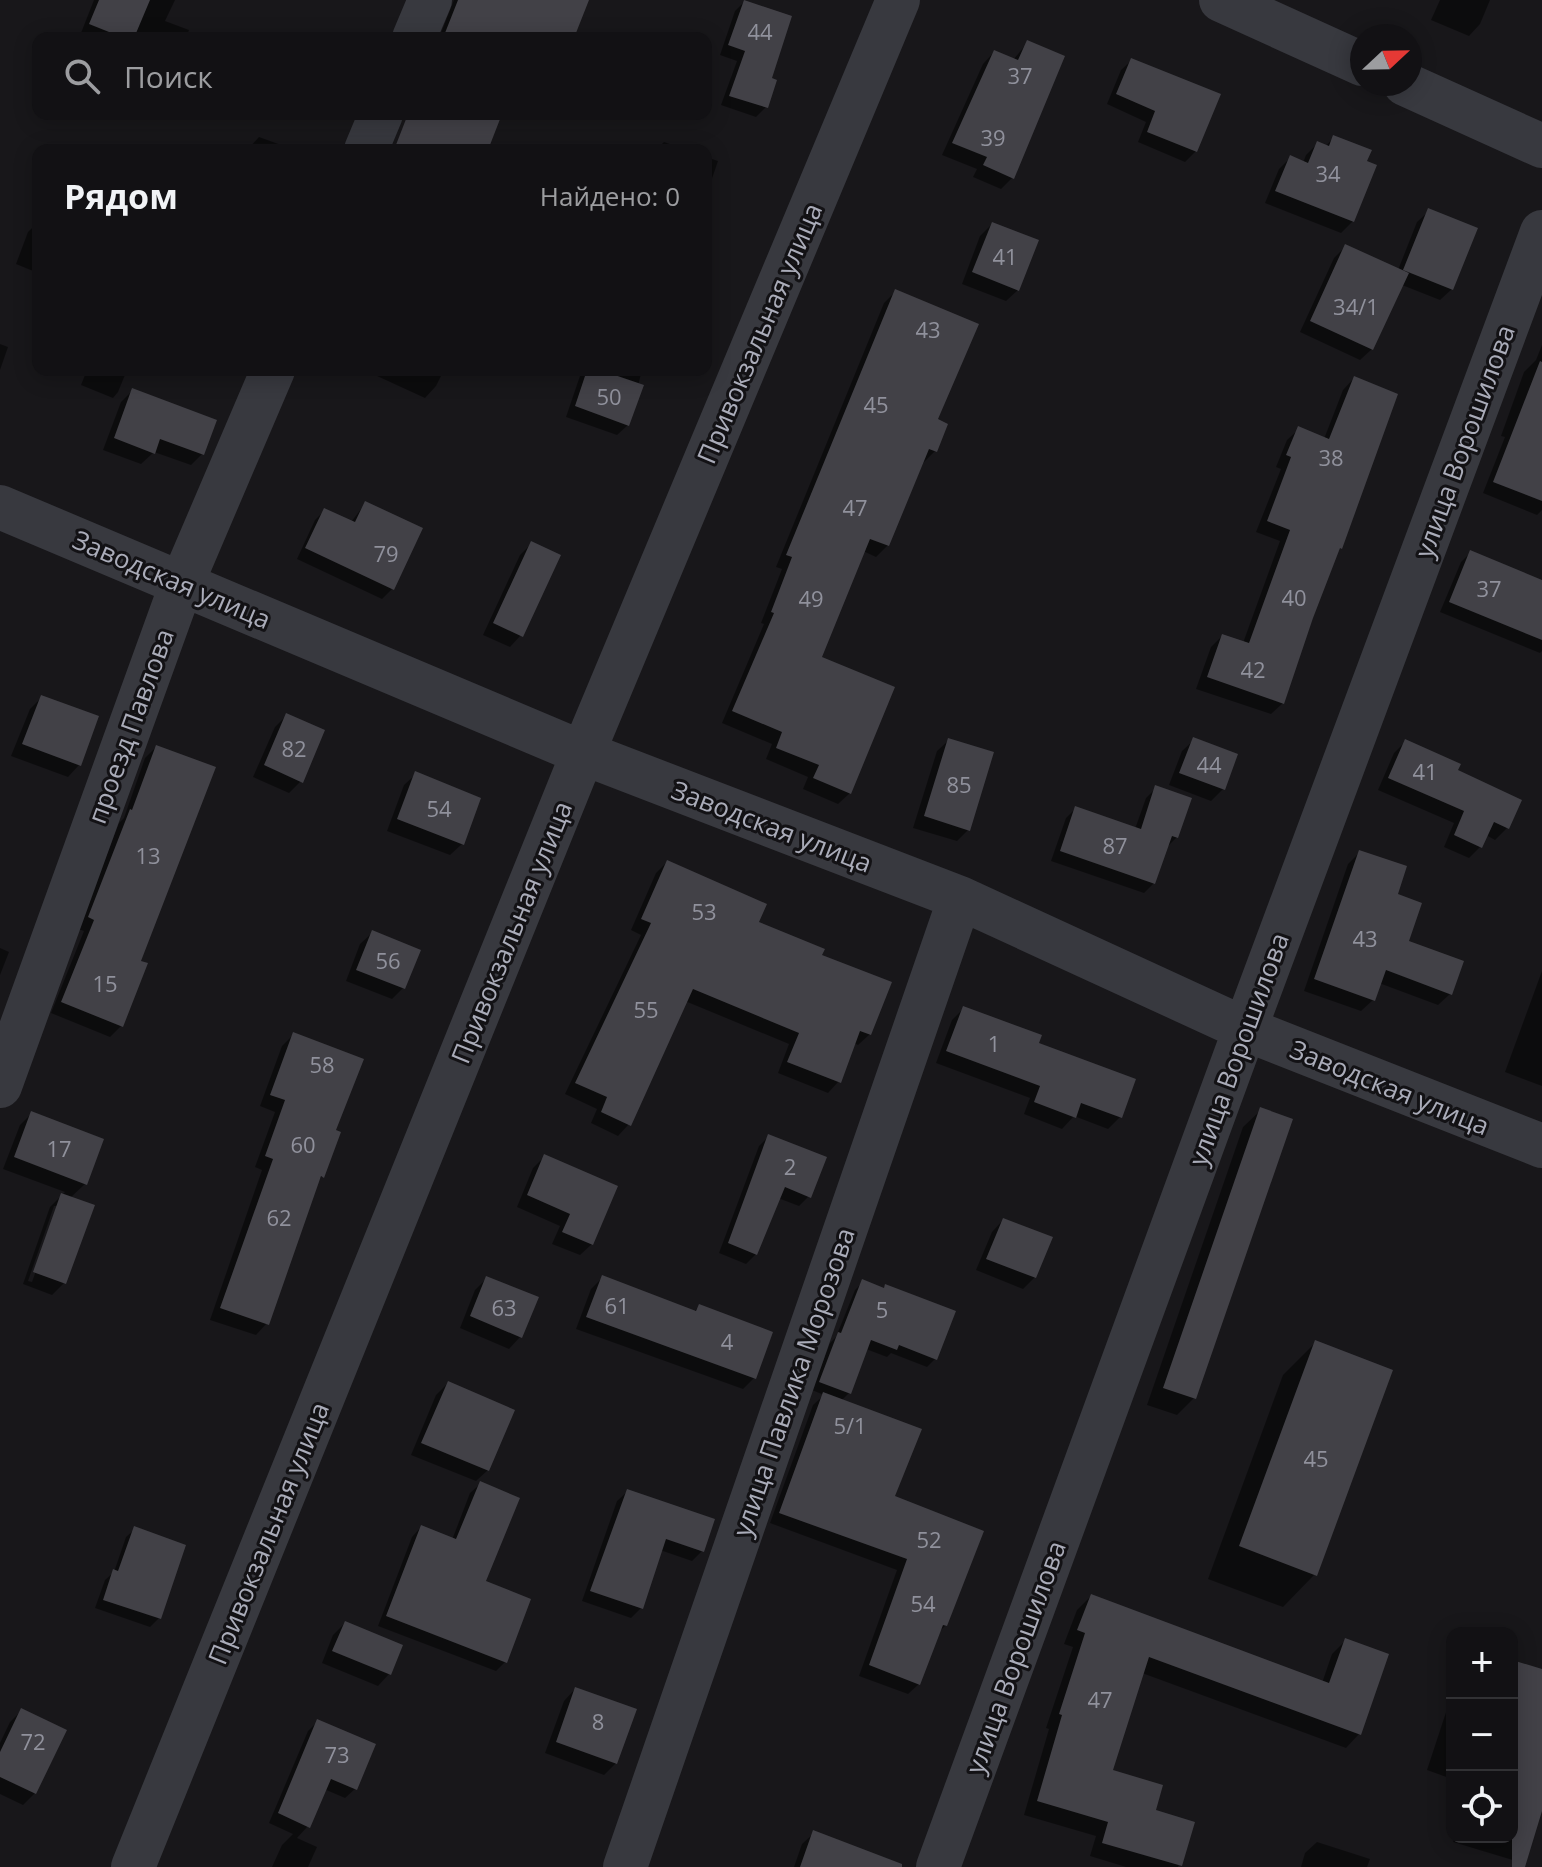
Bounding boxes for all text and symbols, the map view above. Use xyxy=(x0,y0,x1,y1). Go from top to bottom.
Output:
house number: 44 xyxy=(747,16,773,46)
north arrow xyxy=(1350,24,1422,96)
search box xyxy=(32,32,712,120)
icon: search xyxy=(60,54,104,98)
text: Поиск xyxy=(124,56,213,97)
house number: 37 xyxy=(1007,60,1033,90)
house number: 39 xyxy=(980,122,1006,152)
house number: 34 xyxy=(1315,158,1341,188)
text: Рядом xyxy=(64,173,178,219)
text: Найдено: 0 xyxy=(540,178,680,214)
street label: Привокзальная улица xyxy=(688,197,830,469)
house number: 41 xyxy=(992,241,1018,271)
house number: 34/1 xyxy=(1333,291,1379,321)
house number: 43 xyxy=(915,314,941,344)
street label: улица Ворошилова xyxy=(1405,320,1523,562)
house number: 50 xyxy=(596,381,622,411)
house number: 45 xyxy=(863,389,889,419)
house number: 38 xyxy=(1318,442,1344,472)
house number: 47 xyxy=(842,492,868,522)
street label: Заводская улица xyxy=(68,521,276,637)
house number: 79 xyxy=(373,538,399,568)
house number: 37 xyxy=(1476,573,1502,603)
house number: 40 xyxy=(1281,582,1307,612)
house number: 49 xyxy=(798,583,824,613)
street label: проезд Павлова xyxy=(78,624,182,828)
house number: 42 xyxy=(1240,654,1266,684)
house number: 82 xyxy=(281,733,307,763)
house number: 44 xyxy=(1196,749,1222,779)
house number: 41 xyxy=(1412,756,1438,786)
house number: 85 xyxy=(946,769,972,799)
street label: Заводская улица xyxy=(667,771,877,881)
house number: 54 xyxy=(426,793,452,823)
street label: Привокзальная улица xyxy=(442,796,580,1068)
house number: 87 xyxy=(1102,830,1128,860)
house number: 13 xyxy=(135,840,161,870)
house number: 53 xyxy=(691,896,717,926)
house number: 43 xyxy=(1352,923,1378,953)
street label: улица Ворошилова xyxy=(1179,928,1297,1170)
house number: 56 xyxy=(375,945,401,975)
house number: 15 xyxy=(92,968,118,998)
house number: 55 xyxy=(633,994,659,1024)
house number: 1 xyxy=(988,1028,1000,1058)
street label: Заводская улица xyxy=(1285,1031,1495,1143)
house number: 58 xyxy=(309,1049,335,1079)
house number: 60 xyxy=(290,1129,316,1159)
house number: 17 xyxy=(46,1133,72,1163)
house number: 2 xyxy=(784,1151,796,1181)
house number: 62 xyxy=(266,1202,292,1232)
street label: улица Павлика Морозова xyxy=(723,1223,863,1541)
house number: 61 xyxy=(604,1290,630,1320)
house number: 63 xyxy=(491,1292,517,1322)
house number: 5 xyxy=(876,1294,888,1324)
house number: 4 xyxy=(721,1326,734,1356)
street label: Привокзальная улица xyxy=(199,1397,337,1669)
house number: 5/1 xyxy=(833,1410,867,1440)
house number: 45 xyxy=(1303,1443,1329,1473)
house number: 52 xyxy=(916,1524,942,1554)
street label: улица Ворошилова xyxy=(956,1536,1074,1778)
house number: 54 xyxy=(910,1588,936,1618)
map controls xyxy=(1446,1627,1518,1843)
button: + xyxy=(1446,1627,1518,1699)
house number: 47 xyxy=(1087,1684,1113,1714)
button: − xyxy=(1446,1699,1518,1771)
house number: 8 xyxy=(592,1706,604,1736)
house number: 72 xyxy=(20,1726,46,1756)
house number: 73 xyxy=(324,1739,350,1769)
button: locate xyxy=(1446,1771,1518,1843)

